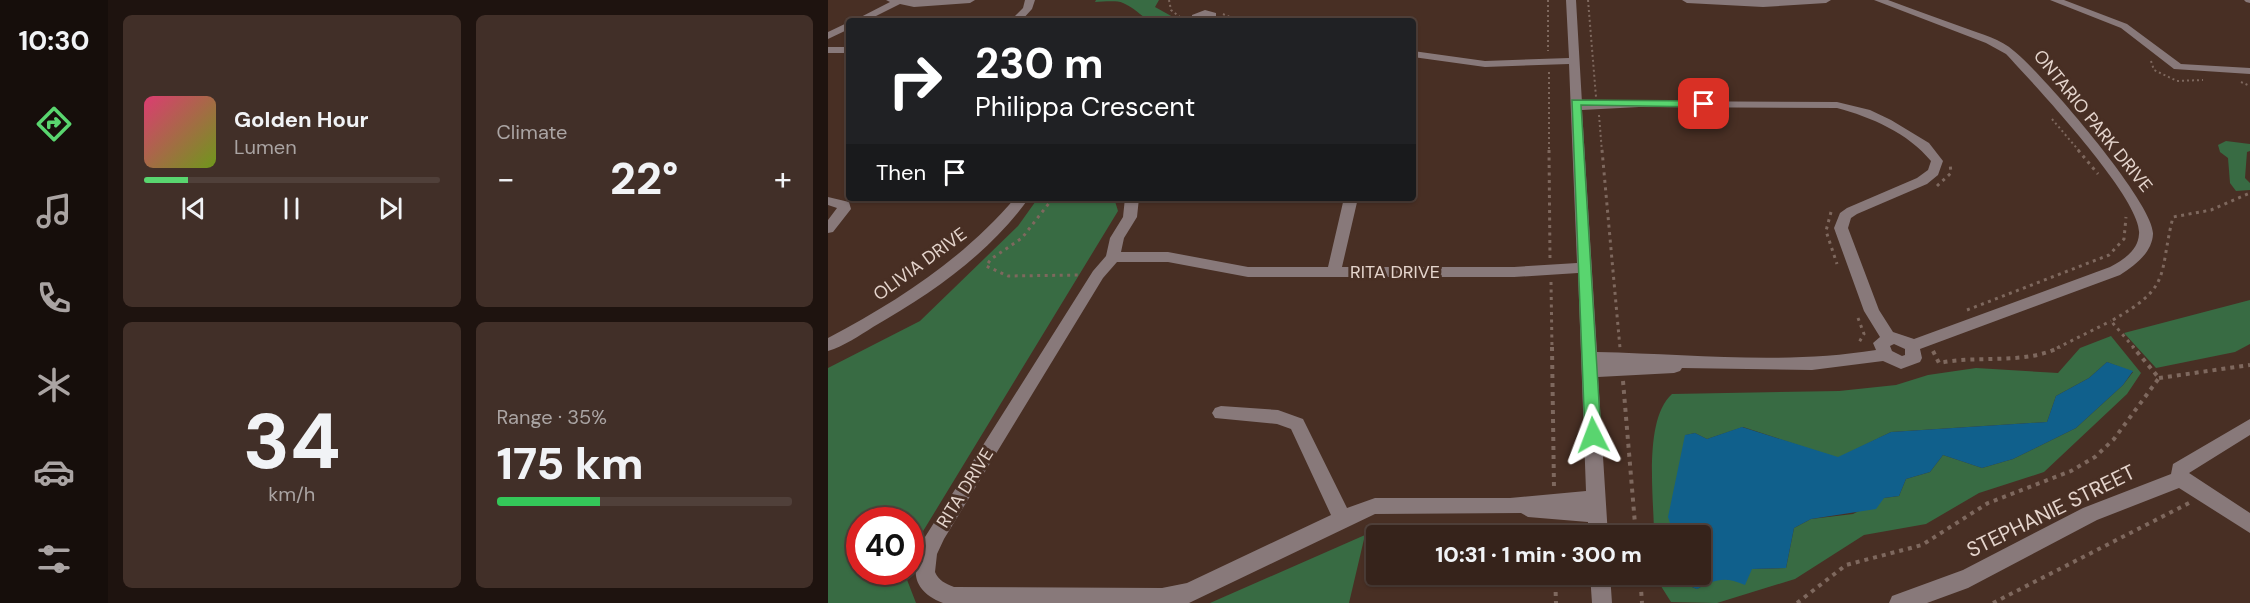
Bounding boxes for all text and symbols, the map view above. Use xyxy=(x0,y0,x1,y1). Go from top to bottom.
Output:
text: 10:30 xyxy=(19,23,89,58)
text: 230 m xyxy=(975,36,1104,91)
icon: right xyxy=(876,42,954,120)
street label: ONTARIO PARK DRIVE xyxy=(2028,45,2158,197)
pin xyxy=(1678,78,1729,129)
icon: arrive xyxy=(1687,87,1720,120)
text: Philippa Crescent xyxy=(975,89,1195,124)
icon: directions xyxy=(33,103,75,145)
text: Golden Hour xyxy=(234,105,369,134)
text: Climate xyxy=(497,119,567,145)
text: Lumen xyxy=(234,134,297,160)
text: 22° xyxy=(610,149,678,208)
icon: arrive xyxy=(938,156,971,189)
text: − xyxy=(497,157,515,200)
text: + xyxy=(774,157,792,200)
text: Then xyxy=(876,158,926,187)
icon: music xyxy=(33,190,75,232)
icon: previous xyxy=(177,192,210,225)
icon: pause xyxy=(275,192,308,225)
icon: next xyxy=(374,192,407,225)
street label: OLIVIA DRIVE xyxy=(868,222,972,306)
street label: RITA DRIVE xyxy=(1350,260,1440,284)
icon: phone xyxy=(33,277,75,319)
icon: climate xyxy=(33,364,75,406)
text: 34 xyxy=(243,391,341,492)
position arrow xyxy=(1561,403,1625,467)
text: Range · 35% xyxy=(497,404,607,430)
text: 175 km xyxy=(497,434,644,493)
street label: RITA DRIVE xyxy=(931,444,999,532)
icon: car xyxy=(33,451,75,493)
street label: STEPHANIE STREET xyxy=(1962,458,2140,564)
text: km/h xyxy=(268,481,315,507)
speed limit sign: 40 xyxy=(846,507,924,585)
icon: filters xyxy=(33,538,75,580)
text: 10:31 · 1 min · 300 m xyxy=(1435,540,1642,569)

